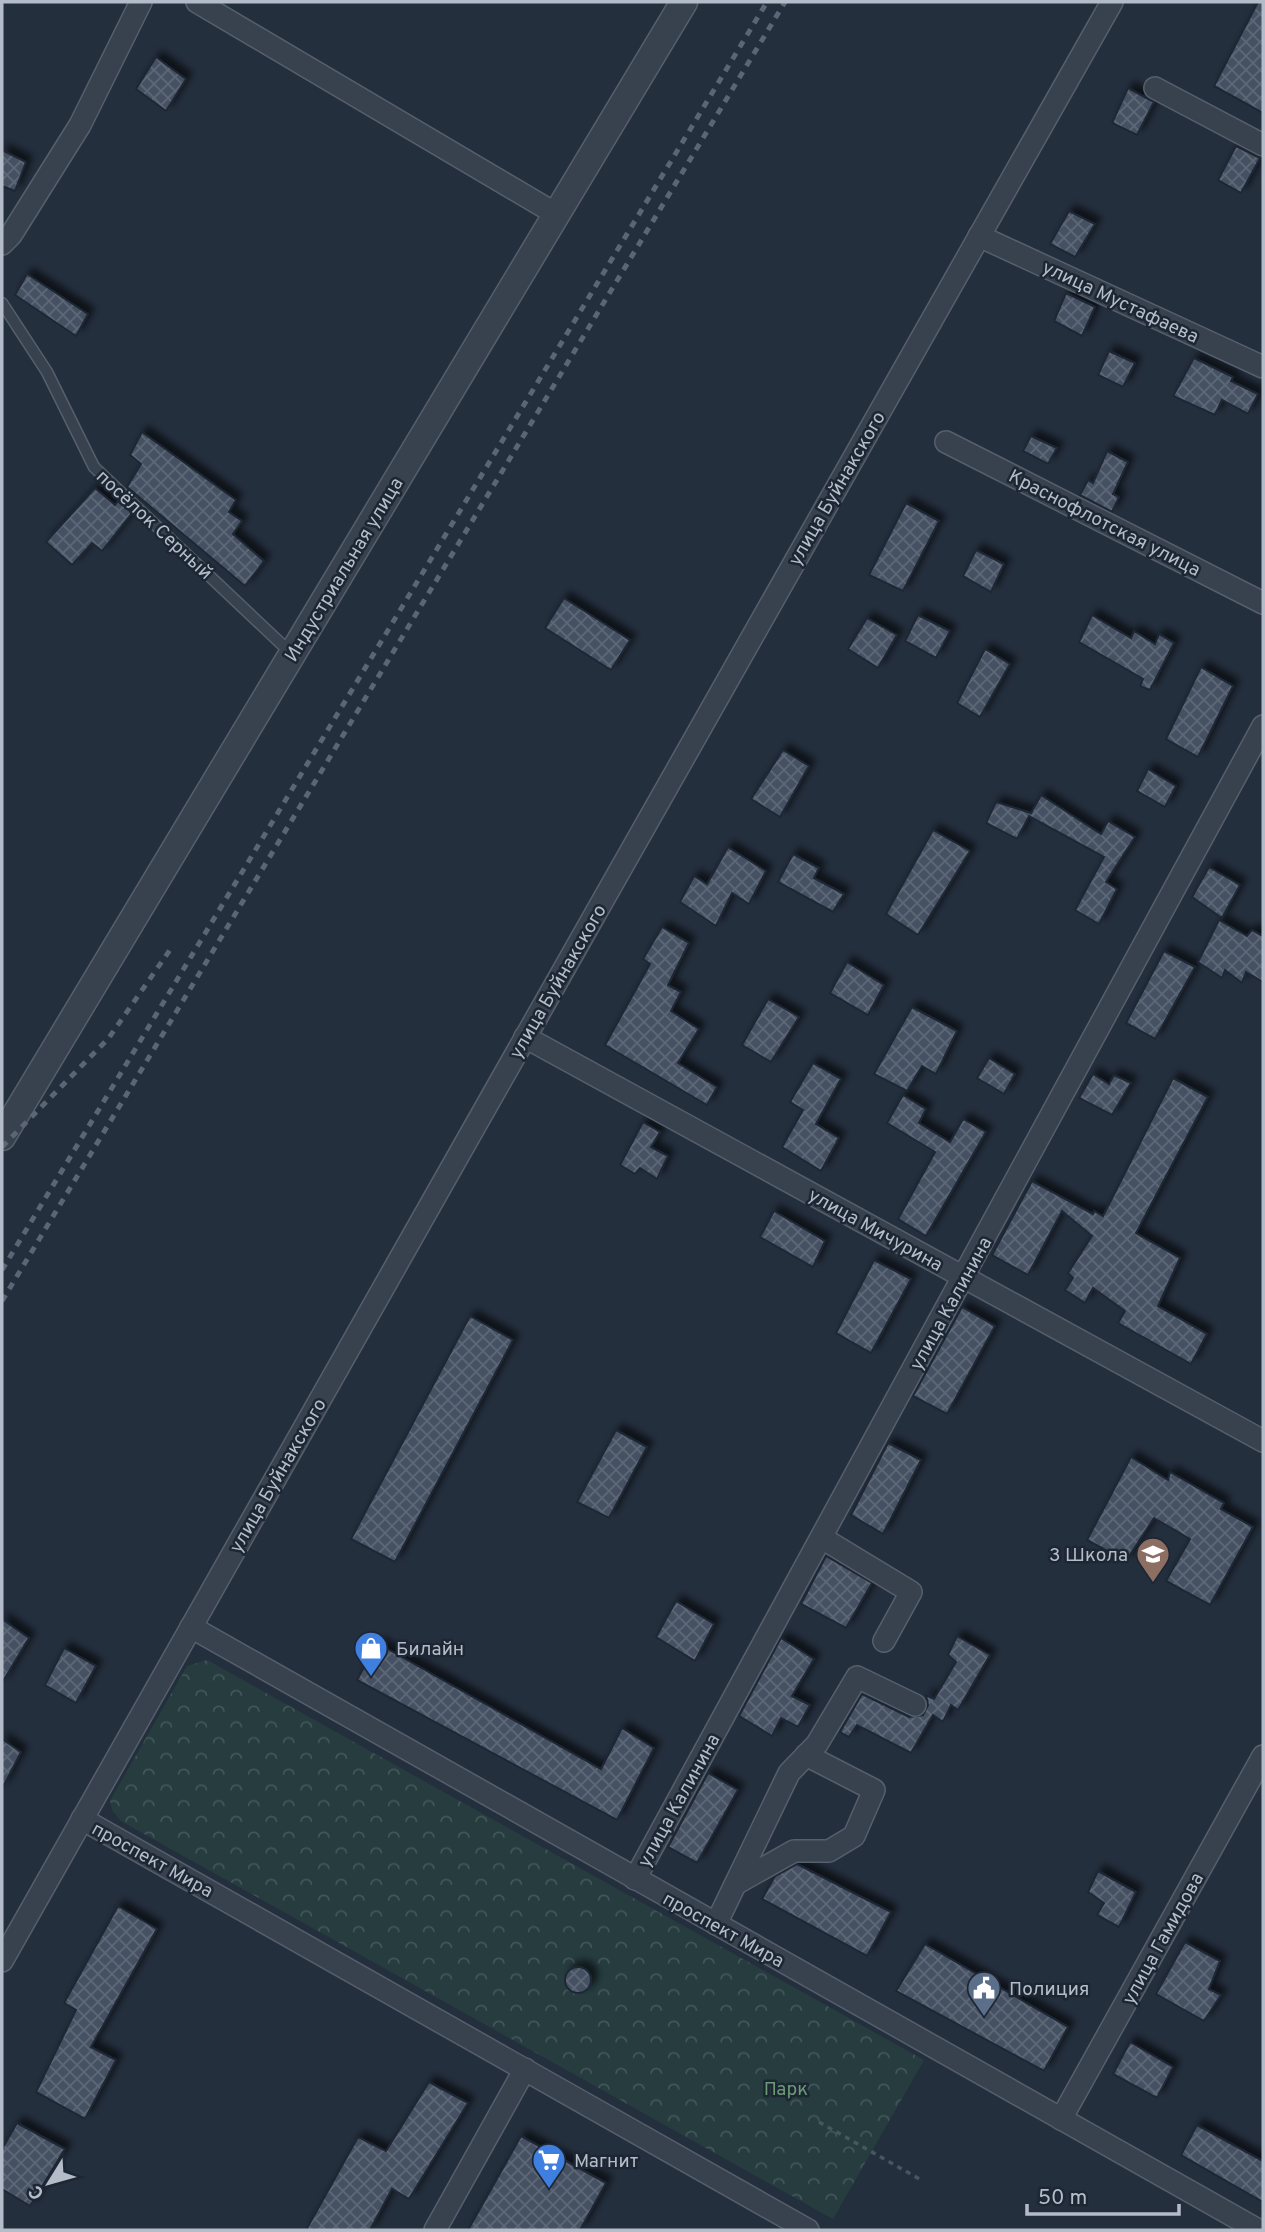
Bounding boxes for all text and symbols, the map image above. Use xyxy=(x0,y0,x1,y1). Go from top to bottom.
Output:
street label: улица Мустафаева xyxy=(1038,256,1202,350)
street label: улица Буйнакского xyxy=(784,408,892,570)
street label: посёлок Серный xyxy=(90,465,217,586)
street label: Краснофлотская улица xyxy=(1004,465,1204,583)
street label: Индустриальная улица xyxy=(280,473,409,667)
street label: улица Буйнакского xyxy=(505,901,613,1063)
street label: улица Мичурина xyxy=(804,1184,947,1278)
street label: улица Калинина xyxy=(905,1233,998,1375)
street label: улица Буйнакского xyxy=(225,1395,333,1557)
school or university icon: 3 Школа xyxy=(1134,1535,1172,1584)
place label: 3 Школа xyxy=(1049,1544,1128,1568)
shop icon: Билайн xyxy=(352,1629,390,1678)
place label: Билайн xyxy=(396,1638,464,1662)
street label: улица Калинина xyxy=(633,1730,726,1872)
street label: проспект Мира xyxy=(87,1818,217,1904)
street label: улица Гамидова xyxy=(1118,1869,1210,2009)
street label: проспект Мира xyxy=(658,1888,788,1974)
public building icon: Полиция xyxy=(965,1969,1003,2018)
place label: Полиция xyxy=(1009,1978,1089,2002)
park label: Парк xyxy=(764,2078,808,2102)
supermarket icon: Магнит xyxy=(530,2141,568,2190)
north arrow xyxy=(14,2148,84,2218)
place label: Магнит xyxy=(574,2150,639,2174)
scale bar xyxy=(1027,2172,1179,2216)
text: С xyxy=(24,2180,50,2204)
text: 50 m xyxy=(1038,2185,1087,2212)

